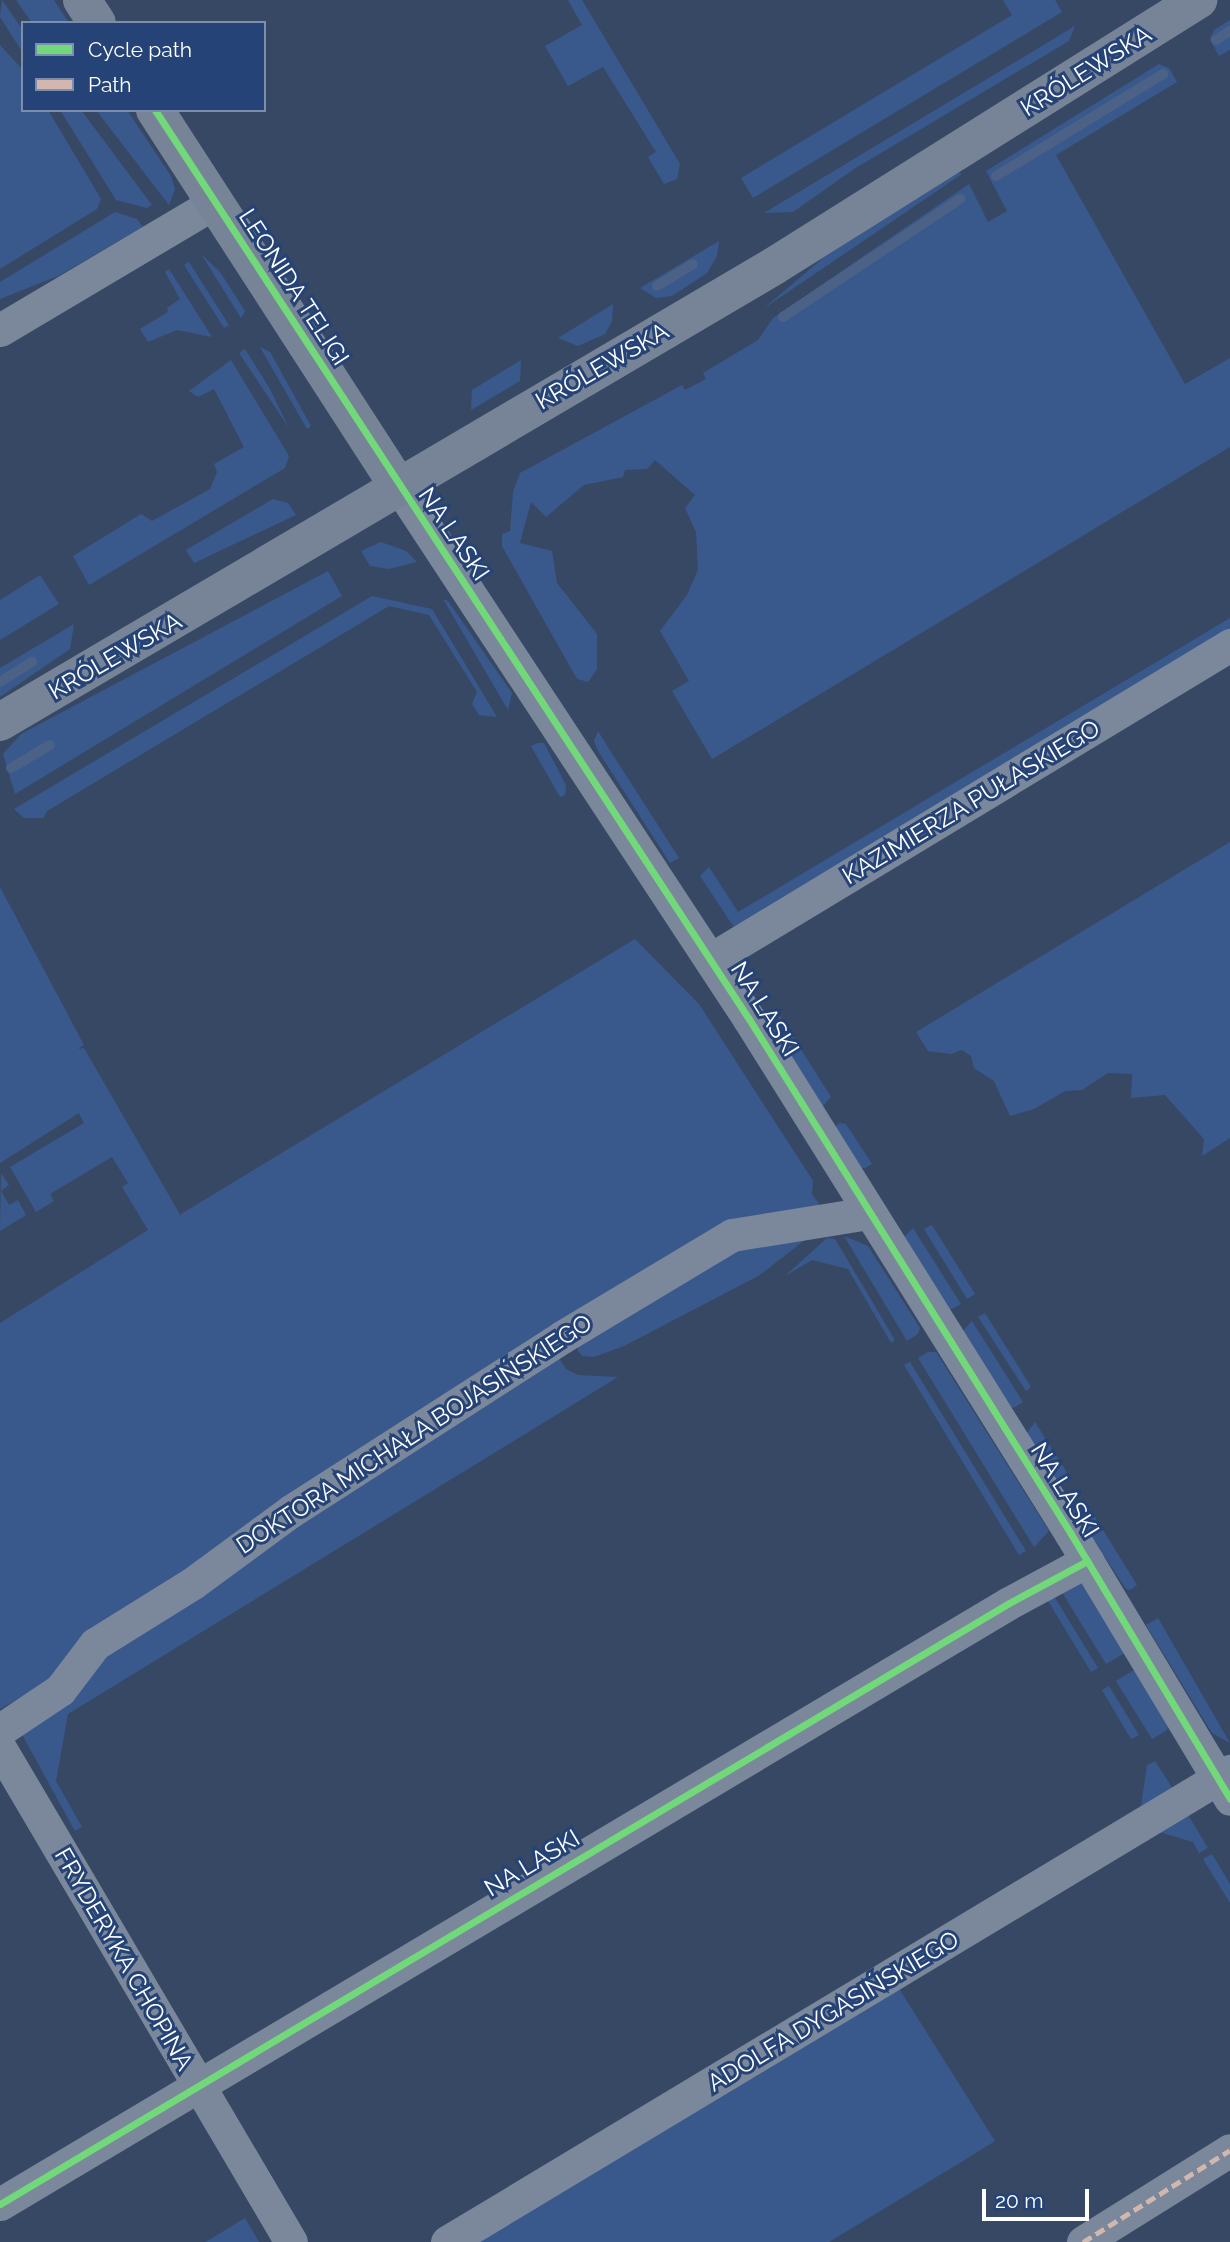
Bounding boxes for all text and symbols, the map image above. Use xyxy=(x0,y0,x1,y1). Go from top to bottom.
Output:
street label: KRÓLEWSKA xyxy=(1015,19,1157,123)
legend xyxy=(21,21,266,112)
text: Cycle path xyxy=(88,37,192,62)
text: Path xyxy=(88,72,132,97)
street label: LEONIDA TELIGI xyxy=(232,203,356,371)
street label: KRÓLEWSKA xyxy=(530,316,674,416)
street label: NA LASKI xyxy=(412,482,496,586)
street label: KRÓLEWSKA xyxy=(43,606,187,706)
street label: KAZIMIERZA PUŁASKIEGO xyxy=(837,713,1105,891)
street label: NA LASKI xyxy=(724,956,806,1062)
street label: DOKTORA MICHAŁA BOJASIŃSKIEGO xyxy=(230,1308,598,1560)
street label: NA LASKI xyxy=(1024,1437,1106,1543)
street label: NA LASKI xyxy=(479,1823,585,1903)
street label: FRYDERYKA CHOPINA xyxy=(48,1842,200,2076)
street label: ADOLFA DYGASIŃSKIEGO xyxy=(702,1924,964,2098)
scale bar xyxy=(985,2176,1092,2220)
text: 20 m xyxy=(995,2188,1043,2213)

